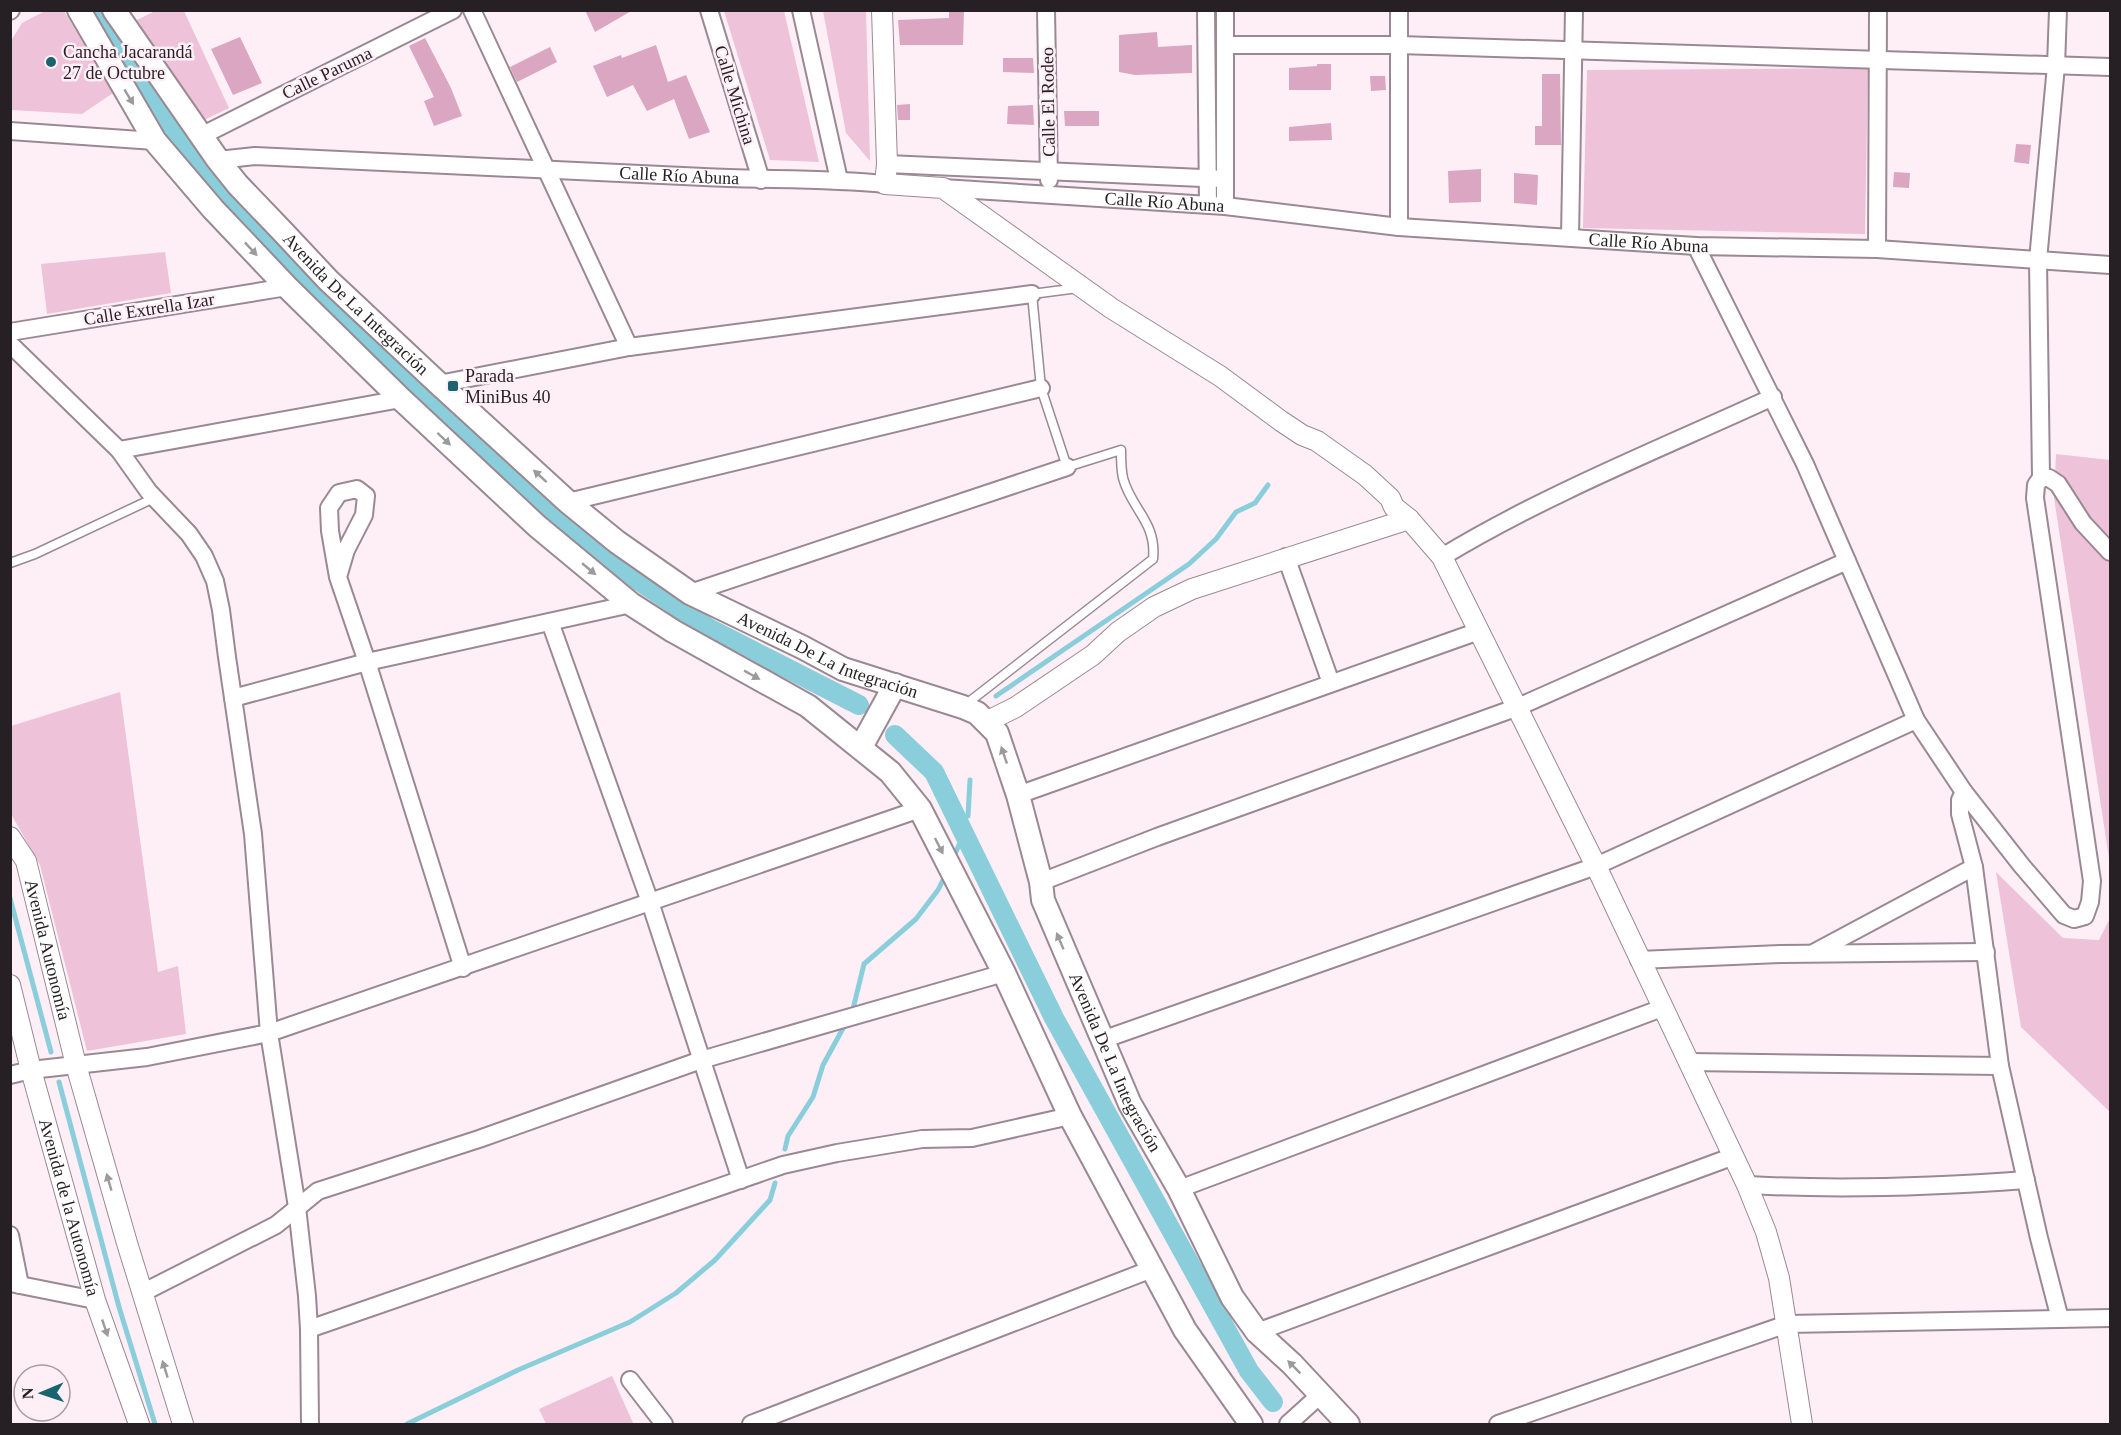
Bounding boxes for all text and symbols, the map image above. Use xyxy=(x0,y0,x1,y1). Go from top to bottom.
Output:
place label: Cancha Jacarandá 27 de Octubre xyxy=(63,42,192,83)
street label: Calle Paruma xyxy=(279,43,375,103)
street label: Calle Michina xyxy=(710,43,760,147)
street label: Calle El Rodeo xyxy=(1037,47,1059,157)
marker: Cancha Jacarandá 27 de Octubre xyxy=(44,55,58,69)
one-way arrow xyxy=(124,89,135,105)
street label: Calle Río Abuna xyxy=(619,163,740,188)
street label: Calle Río Abuna xyxy=(1104,188,1225,216)
street label: Avenida De La Integración xyxy=(279,229,433,379)
street label: Calle Río Abuna xyxy=(1588,229,1709,256)
one-way arrow xyxy=(244,241,258,256)
street label: Calle Extrella Izar xyxy=(82,289,216,329)
place label: Parada MiniBus 40 xyxy=(465,366,551,407)
marker: Parada MiniBus 40 xyxy=(446,379,460,393)
one-way arrow xyxy=(437,432,452,446)
one-way arrow xyxy=(533,470,547,484)
one-way arrow xyxy=(581,562,596,575)
street label: Avenida De La Integración xyxy=(734,607,920,702)
one-way arrow xyxy=(744,670,761,680)
one-way arrow xyxy=(999,746,1009,764)
one-way arrow xyxy=(934,838,944,855)
street label: Avenida Autonomía xyxy=(21,877,75,1022)
one-way arrow xyxy=(1055,932,1065,950)
street label: Avenida De La Integración xyxy=(1065,970,1165,1155)
street label: Avenida de la Autonomía xyxy=(35,1116,103,1298)
one-way arrow xyxy=(104,1173,113,1191)
one-way arrow xyxy=(101,1319,111,1337)
one-way arrow xyxy=(160,1360,169,1378)
one-way arrow xyxy=(1287,1360,1301,1374)
north arrow xyxy=(12,1363,72,1423)
text: N xyxy=(19,1387,36,1400)

